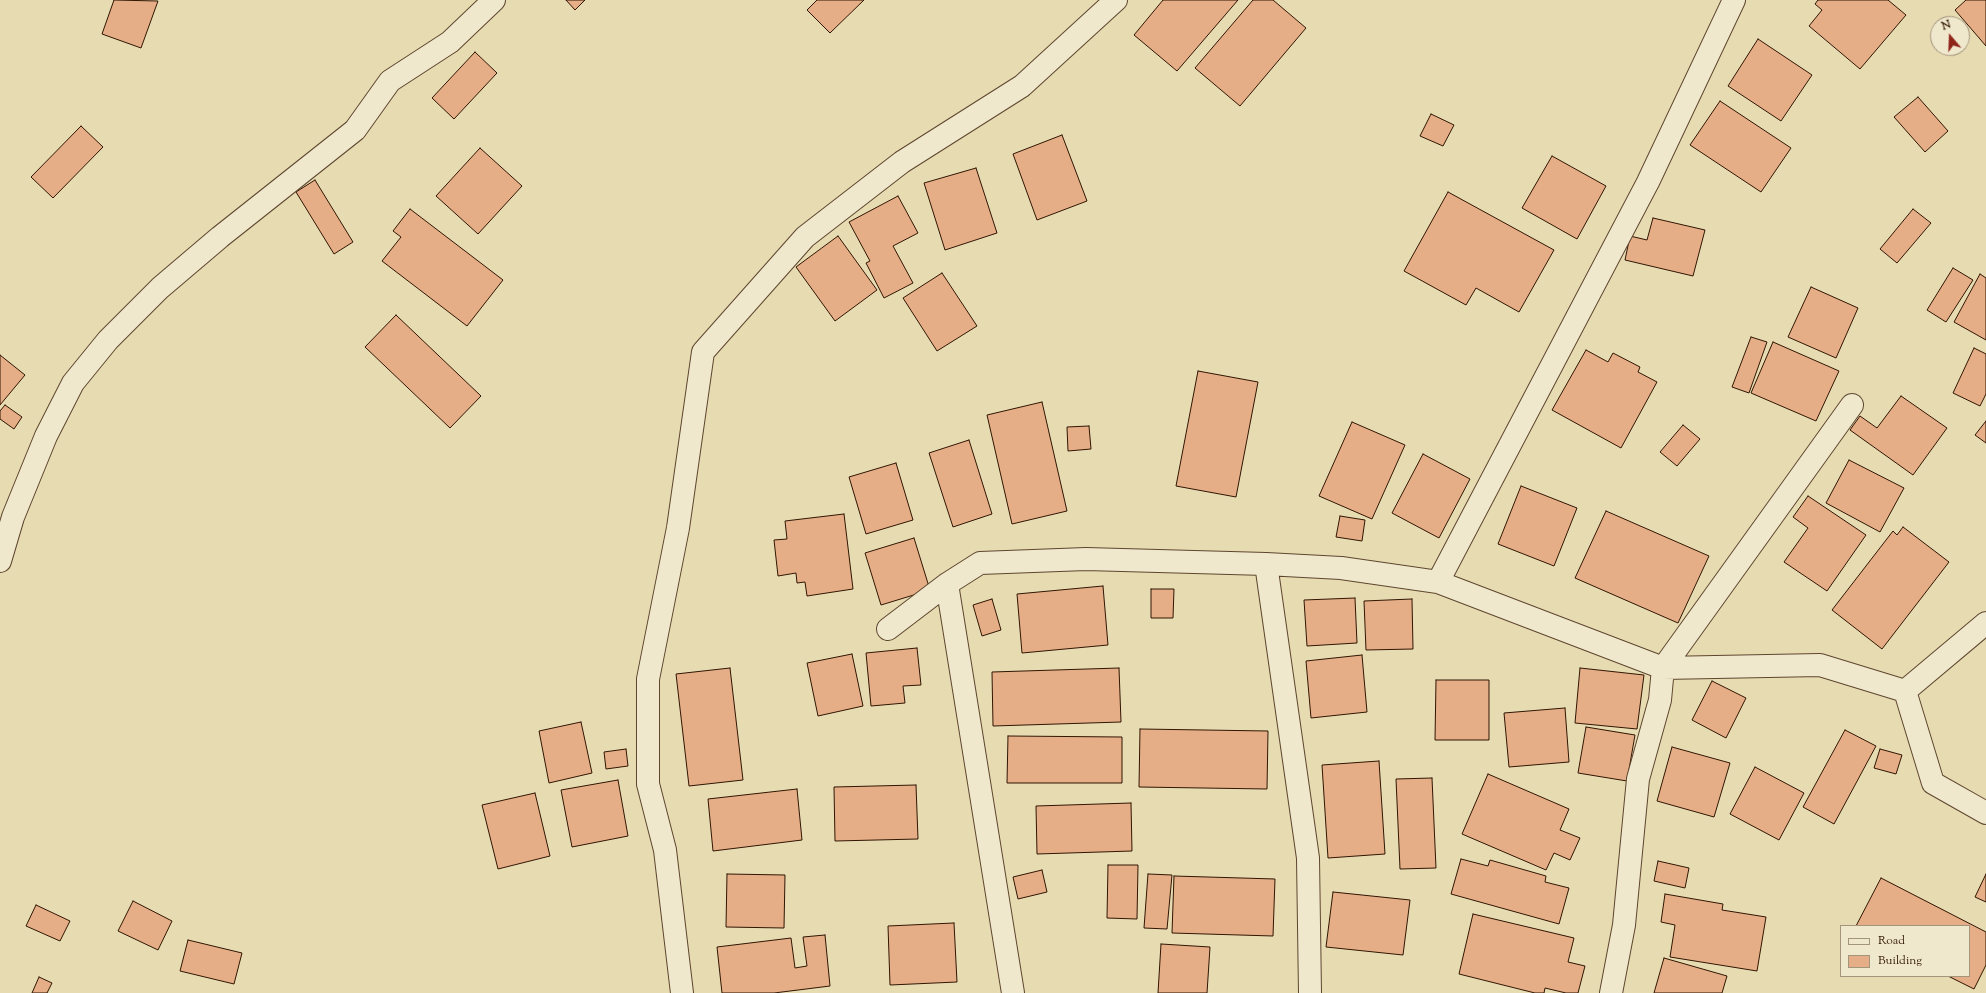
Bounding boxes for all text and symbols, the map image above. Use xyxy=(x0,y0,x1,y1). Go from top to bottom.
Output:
north arrow xyxy=(1930,16,1970,56)
text: N xyxy=(1940,17,1953,35)
legend xyxy=(1840,925,1970,977)
text: Road xyxy=(1878,932,1905,950)
text: Building xyxy=(1878,952,1922,970)

